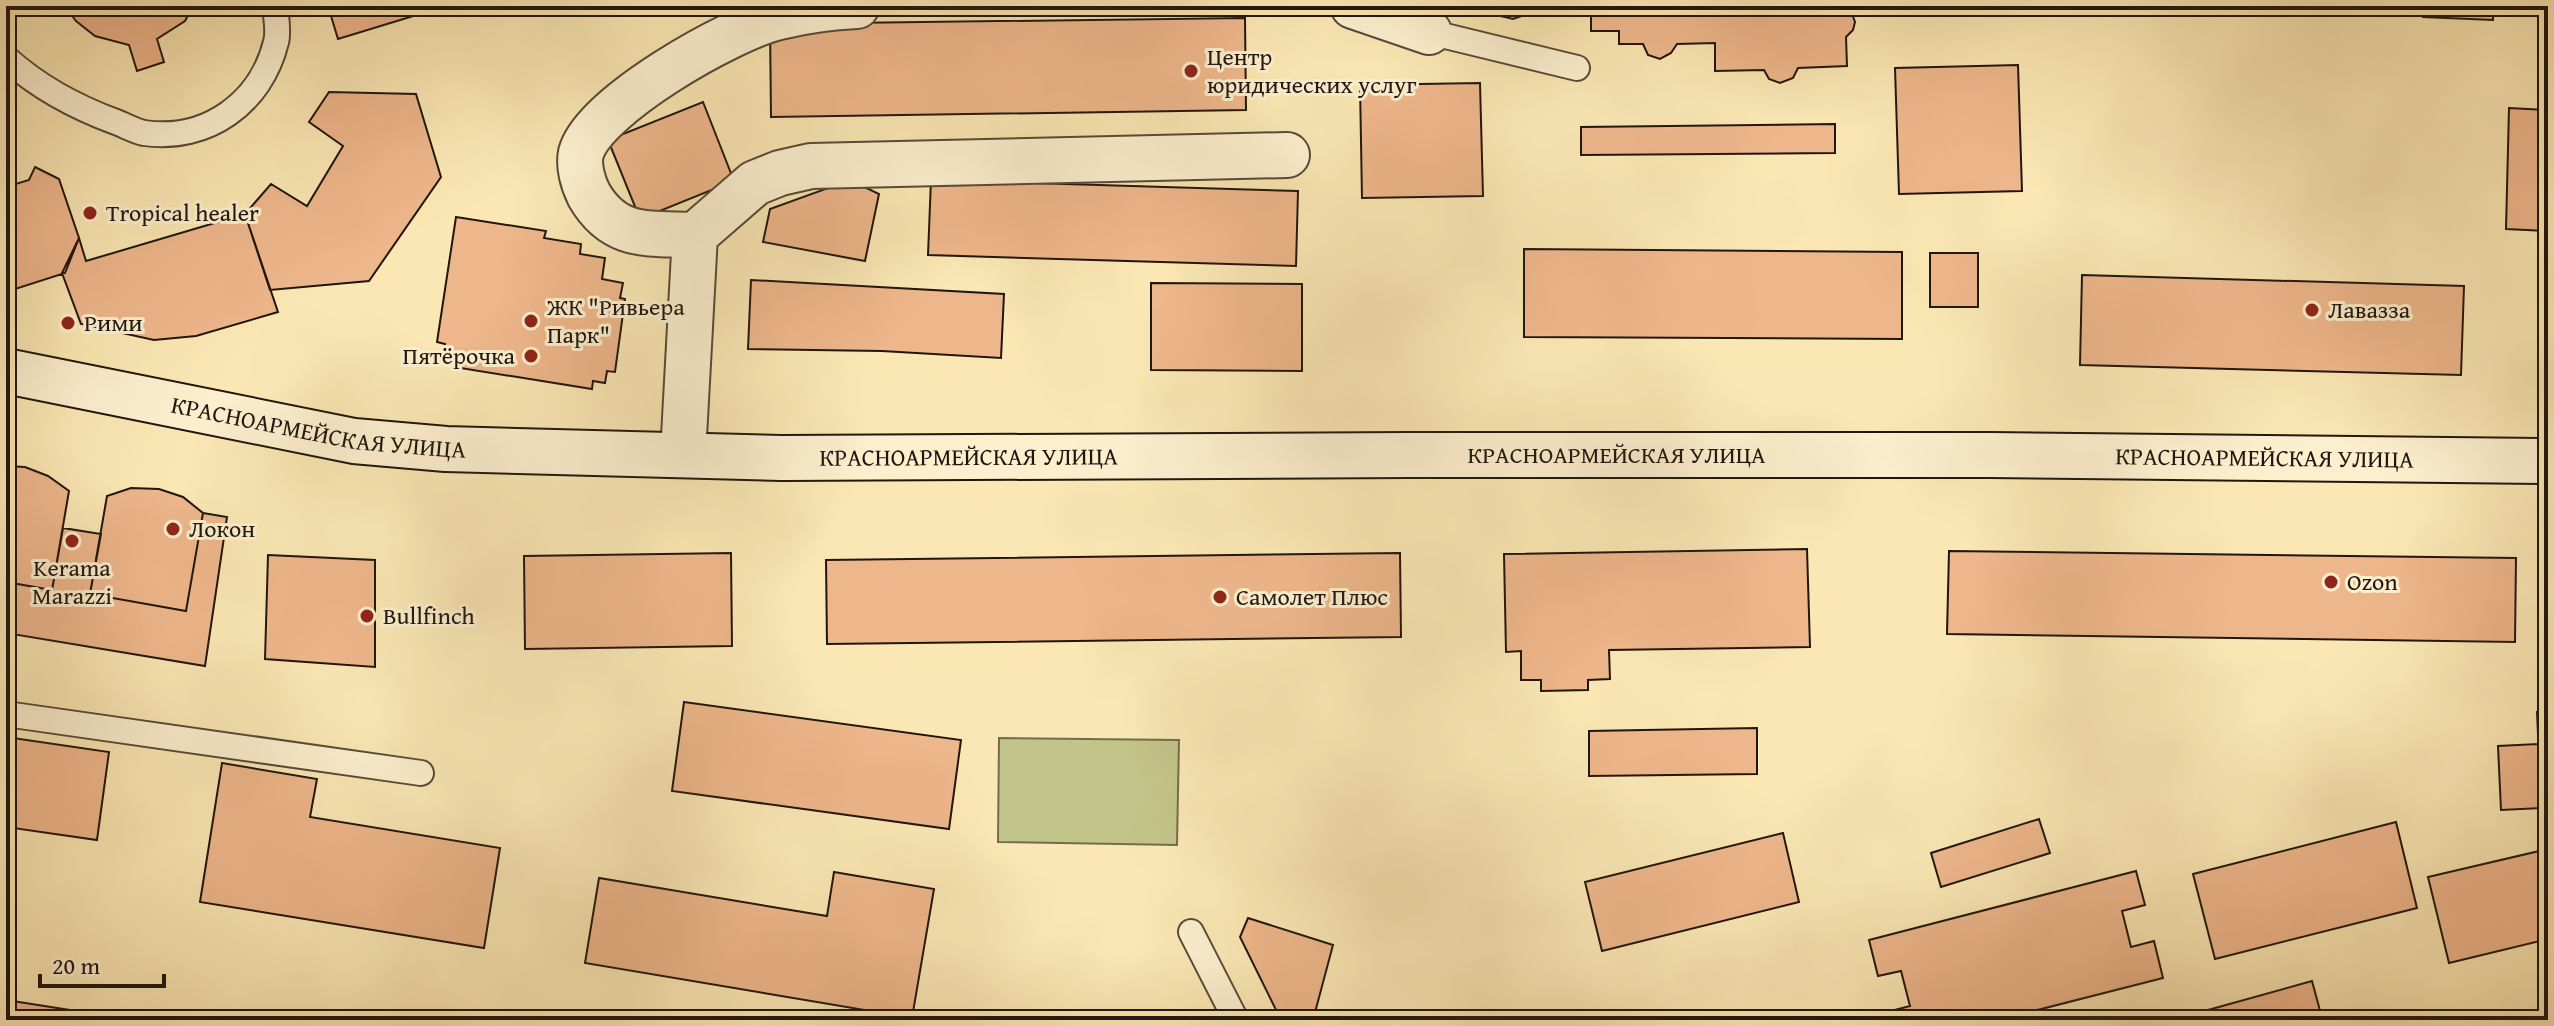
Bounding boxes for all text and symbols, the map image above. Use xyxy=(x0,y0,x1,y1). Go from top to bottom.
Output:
place label: Центр юридических услуг xyxy=(1207,39,1416,102)
marker: Центр юридических услуг xyxy=(1182,62,1200,80)
place label: Tropical healer xyxy=(106,195,259,230)
marker: Tropical healer xyxy=(81,204,99,222)
place label: ЖК "Ривьера Парк" xyxy=(546,289,685,352)
place label: Лавазза xyxy=(2328,292,2411,327)
marker: Лавазза xyxy=(2303,301,2321,319)
place label: Рими xyxy=(84,305,143,340)
marker: ЖК "Ривьера Парк" xyxy=(522,312,540,330)
marker: Рими xyxy=(59,314,77,332)
place label: Пятёрочка xyxy=(403,338,516,373)
marker: Пятёрочка xyxy=(522,347,540,365)
street label: КРАСНОАРМЕЙСКАЯ УЛИЦА xyxy=(168,387,467,467)
street label: КРАСНОАРМЕЙСКАЯ УЛИЦА xyxy=(1467,437,1766,472)
street label: КРАСНОАРМЕЙСКАЯ УЛИЦА xyxy=(819,438,1118,475)
street label: КРАСНОАРМЕЙСКАЯ УЛИЦА xyxy=(2115,438,2414,477)
place label: Локон xyxy=(189,511,255,546)
marker: Локон xyxy=(164,520,182,538)
marker: Kerama Marazzi xyxy=(63,532,81,550)
place label: Kerama Marazzi xyxy=(32,550,112,613)
place label: Ozon xyxy=(2347,564,2398,599)
marker: Ozon xyxy=(2322,573,2340,591)
place label: Самолет Плюс xyxy=(1236,579,1388,614)
marker: Самолет Плюс xyxy=(1211,588,1229,606)
place label: Bullfinch xyxy=(383,598,475,633)
marker: Bullfinch xyxy=(358,607,376,625)
scale bar xyxy=(40,938,164,988)
text: 20 m xyxy=(52,948,100,983)

